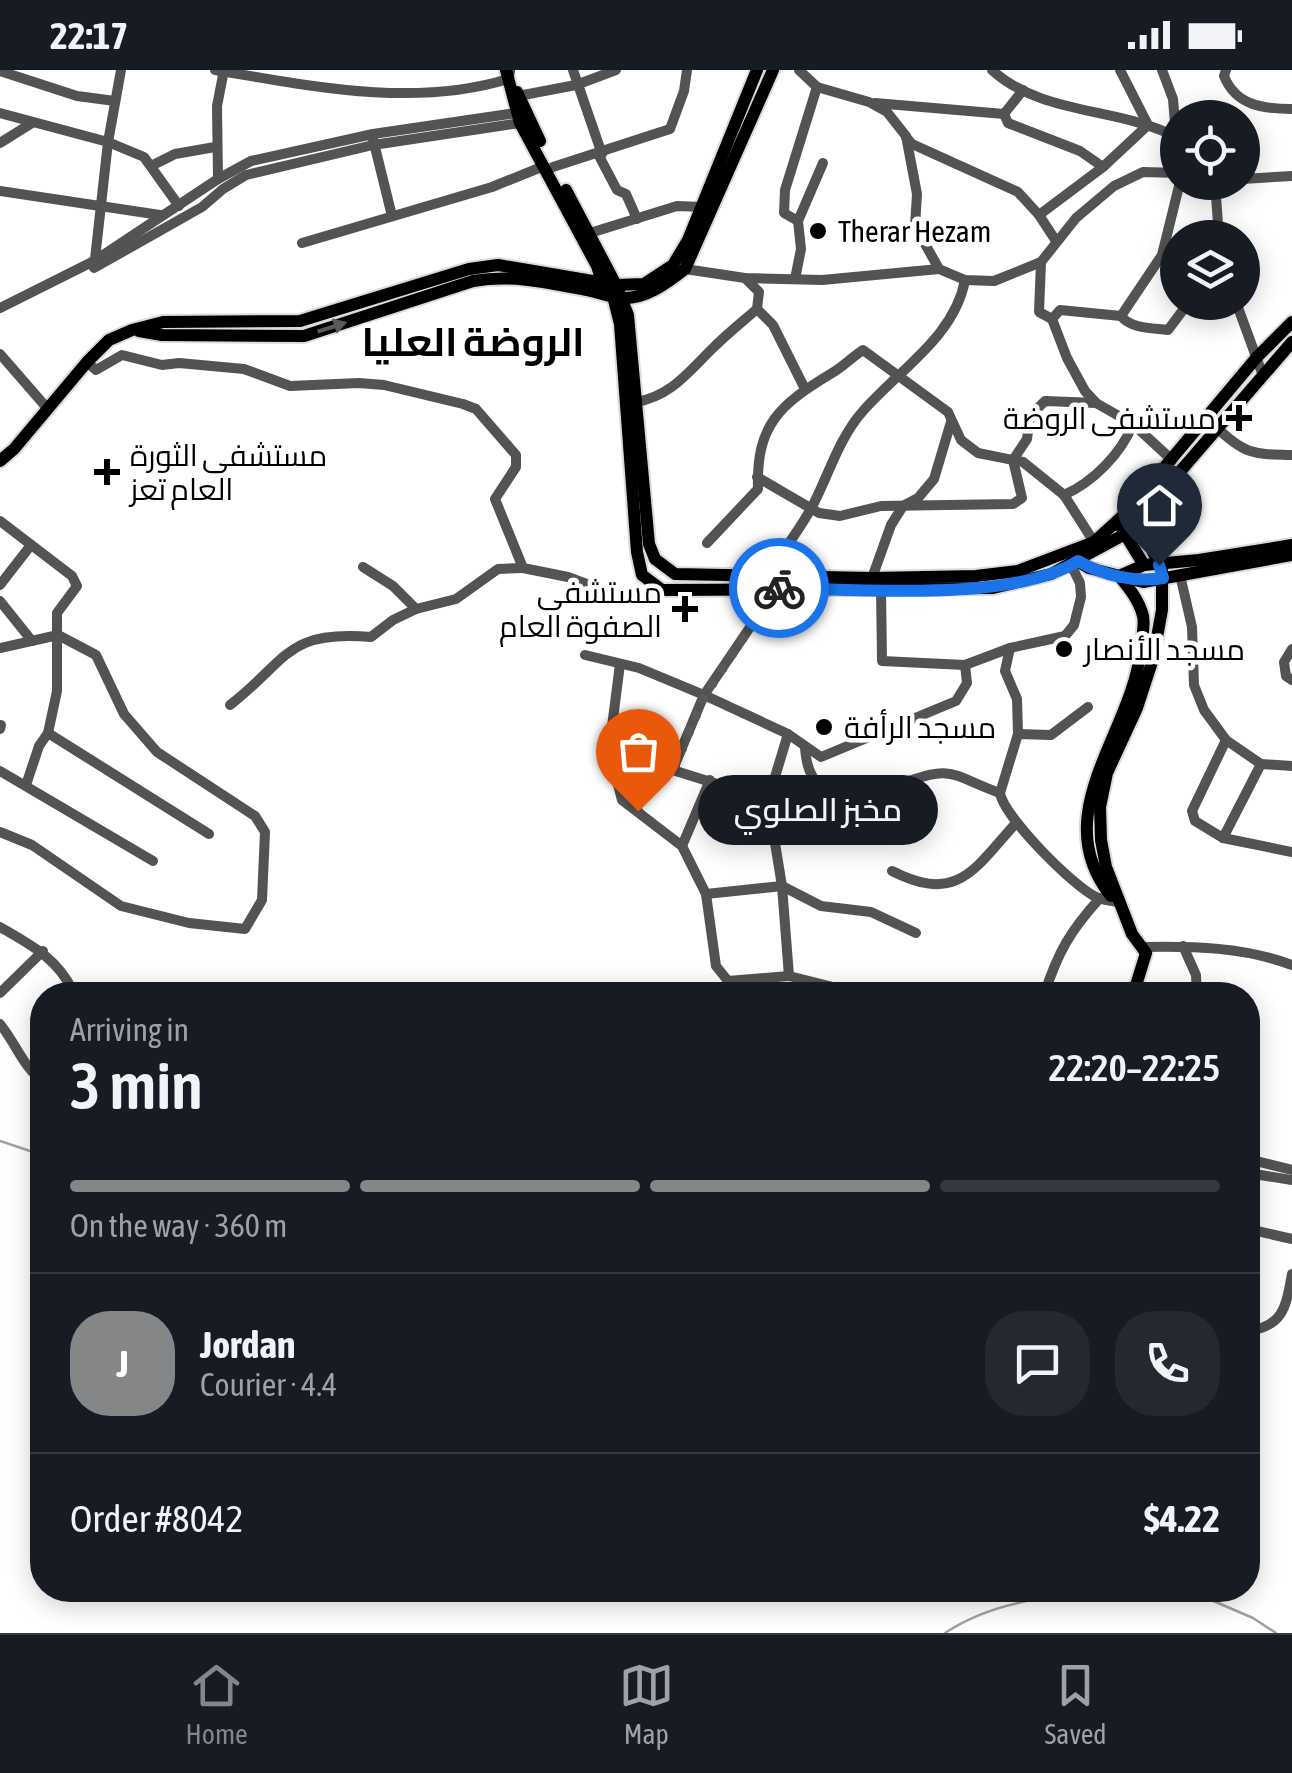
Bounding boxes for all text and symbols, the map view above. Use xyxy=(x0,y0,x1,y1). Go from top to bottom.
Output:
text: 22:17 xyxy=(50,14,128,57)
map controls xyxy=(1160,100,1260,320)
button: locate xyxy=(1160,100,1260,200)
place label: Therar Hezam xyxy=(838,214,991,248)
marker: Therar Hezam xyxy=(807,220,829,242)
button: layers xyxy=(1160,220,1260,320)
one-way arrow xyxy=(318,318,348,333)
district label: الروضة العليا xyxy=(361,319,585,366)
place label: مستشفى الروضة xyxy=(1003,401,1216,437)
marker: مستشفى الروضة xyxy=(1226,405,1252,431)
place label: مستشفى الثورة العام تعز xyxy=(128,438,327,510)
marker: مستشفى الثورة العام تعز xyxy=(94,459,120,485)
pin xyxy=(1117,463,1202,566)
icon: home xyxy=(1132,478,1187,533)
courier xyxy=(729,538,829,638)
icon: bike xyxy=(752,561,807,616)
place label: مستشفى الصفوة العام xyxy=(499,575,662,647)
marker: مستشفى الصفوة العام xyxy=(672,596,698,622)
place label: مسجد الأنصار xyxy=(1082,632,1245,667)
marker: مسجد الأنصار xyxy=(1053,638,1075,660)
pin xyxy=(596,709,681,812)
place label: مسجد الرأفة xyxy=(844,709,996,745)
marker: مسجد الرأفة xyxy=(813,716,835,738)
icon: bag xyxy=(611,724,666,779)
callout: مخبز الصلوي xyxy=(698,776,938,846)
text: مخبز الصلوي xyxy=(734,791,902,828)
text: Arriving in xyxy=(70,1011,189,1048)
text: 22:20–22:25 xyxy=(1048,1046,1220,1089)
text: 3 min xyxy=(70,1048,203,1123)
text: On the way · 360 m xyxy=(70,1207,287,1244)
button: chat xyxy=(985,1311,1090,1416)
button: phone xyxy=(1115,1311,1220,1416)
text: Jordan xyxy=(200,1323,295,1366)
text: J xyxy=(116,1342,129,1385)
text: Courier · 4.4 xyxy=(200,1366,337,1403)
text: Order #8042 xyxy=(70,1497,243,1540)
text: $4.22 xyxy=(1144,1497,1220,1540)
tab: Home xyxy=(185,1658,248,1750)
tab: Map xyxy=(619,1658,674,1750)
tab: Saved xyxy=(1045,1658,1107,1750)

